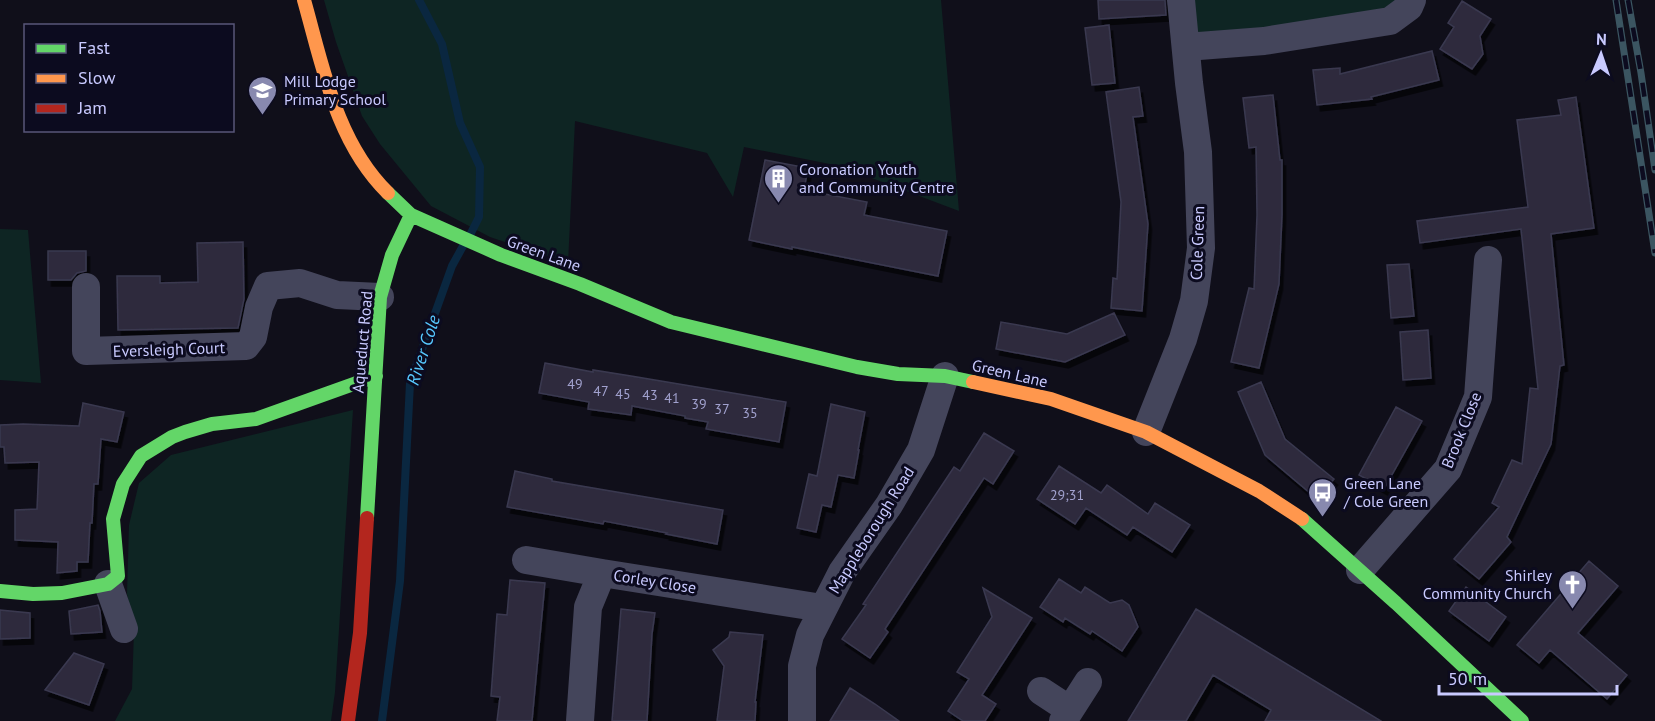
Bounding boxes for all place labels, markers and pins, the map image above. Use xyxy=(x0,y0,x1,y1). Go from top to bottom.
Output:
place label: Mill Lodge Primary School xyxy=(284,71,386,109)
school or university icon: Mill Lodge Primary School xyxy=(247,74,279,116)
place label: Coronation Youth and Community Centre xyxy=(799,159,954,197)
building icon: Coronation Youth and Community Centre xyxy=(762,162,794,204)
place label: Green Lane / Cole Green xyxy=(1343,473,1428,511)
bus stop icon: Green Lane / Cole Green xyxy=(1307,476,1339,518)
place label: Shirley Community Church xyxy=(1423,565,1553,603)
church icon: Shirley Community Church xyxy=(1557,568,1589,610)

